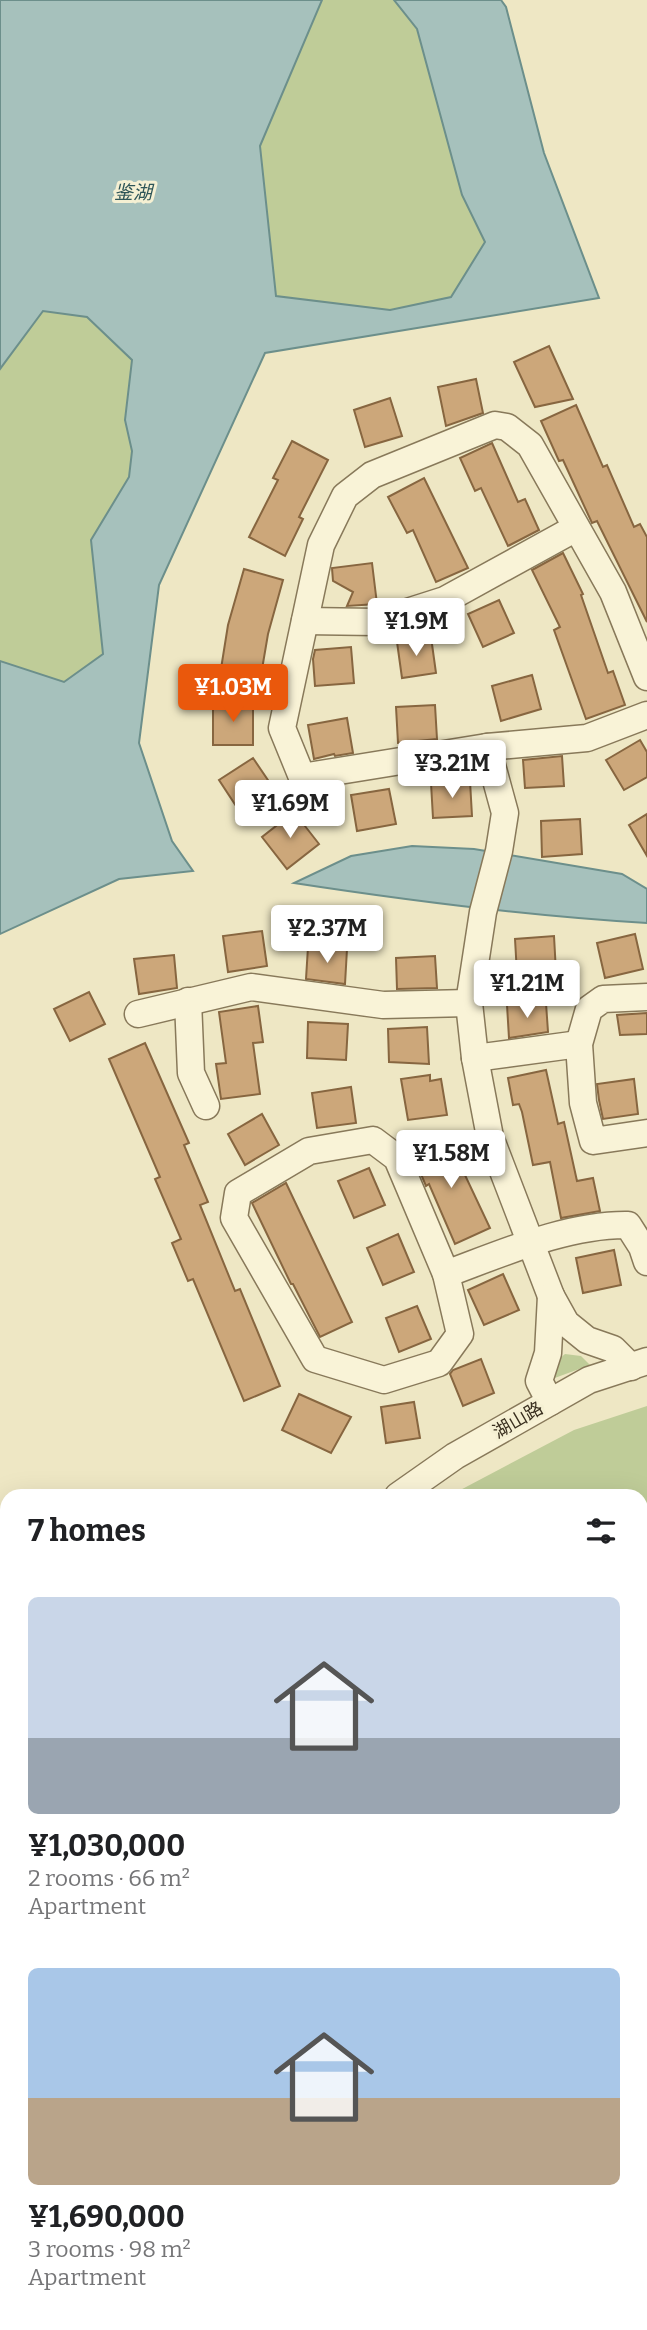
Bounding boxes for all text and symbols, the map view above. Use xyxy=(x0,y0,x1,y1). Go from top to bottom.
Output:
water label: 鉴湖 xyxy=(114,181,155,204)
pin: ¥1.9M xyxy=(367,598,465,658)
text: ¥1.9M xyxy=(384,607,448,635)
pin: ¥1.03M xyxy=(176,664,290,724)
text: ¥1.03M xyxy=(194,673,272,701)
pin: ¥3.21M xyxy=(395,740,509,800)
text: ¥3.21M xyxy=(414,749,490,777)
pin: ¥1.69M xyxy=(233,780,347,840)
text: ¥1.69M xyxy=(251,789,329,817)
pin: ¥2.37M xyxy=(270,906,384,965)
text: ¥2.37M xyxy=(287,914,367,942)
pin: ¥1.21M xyxy=(470,960,584,1020)
text: ¥1.21M xyxy=(490,969,564,997)
pin: ¥1.58M xyxy=(394,1130,508,1190)
text: ¥1.58M xyxy=(412,1139,490,1167)
street label: 湖山路 xyxy=(489,1397,547,1443)
icon: filters xyxy=(582,1512,620,1550)
text: 7 homes xyxy=(28,1513,146,1549)
icon: home xyxy=(261,1643,387,1769)
text: ¥1,030,000 xyxy=(28,1828,185,1864)
text: 2 rooms · 66 m² xyxy=(28,1864,190,1892)
text: Apartment xyxy=(28,1892,146,1920)
icon: home xyxy=(261,2014,387,2140)
text: ¥1,690,000 xyxy=(28,2199,185,2235)
text: 3 rooms · 98 m² xyxy=(28,2235,191,2263)
text: Apartment xyxy=(28,2263,146,2291)

